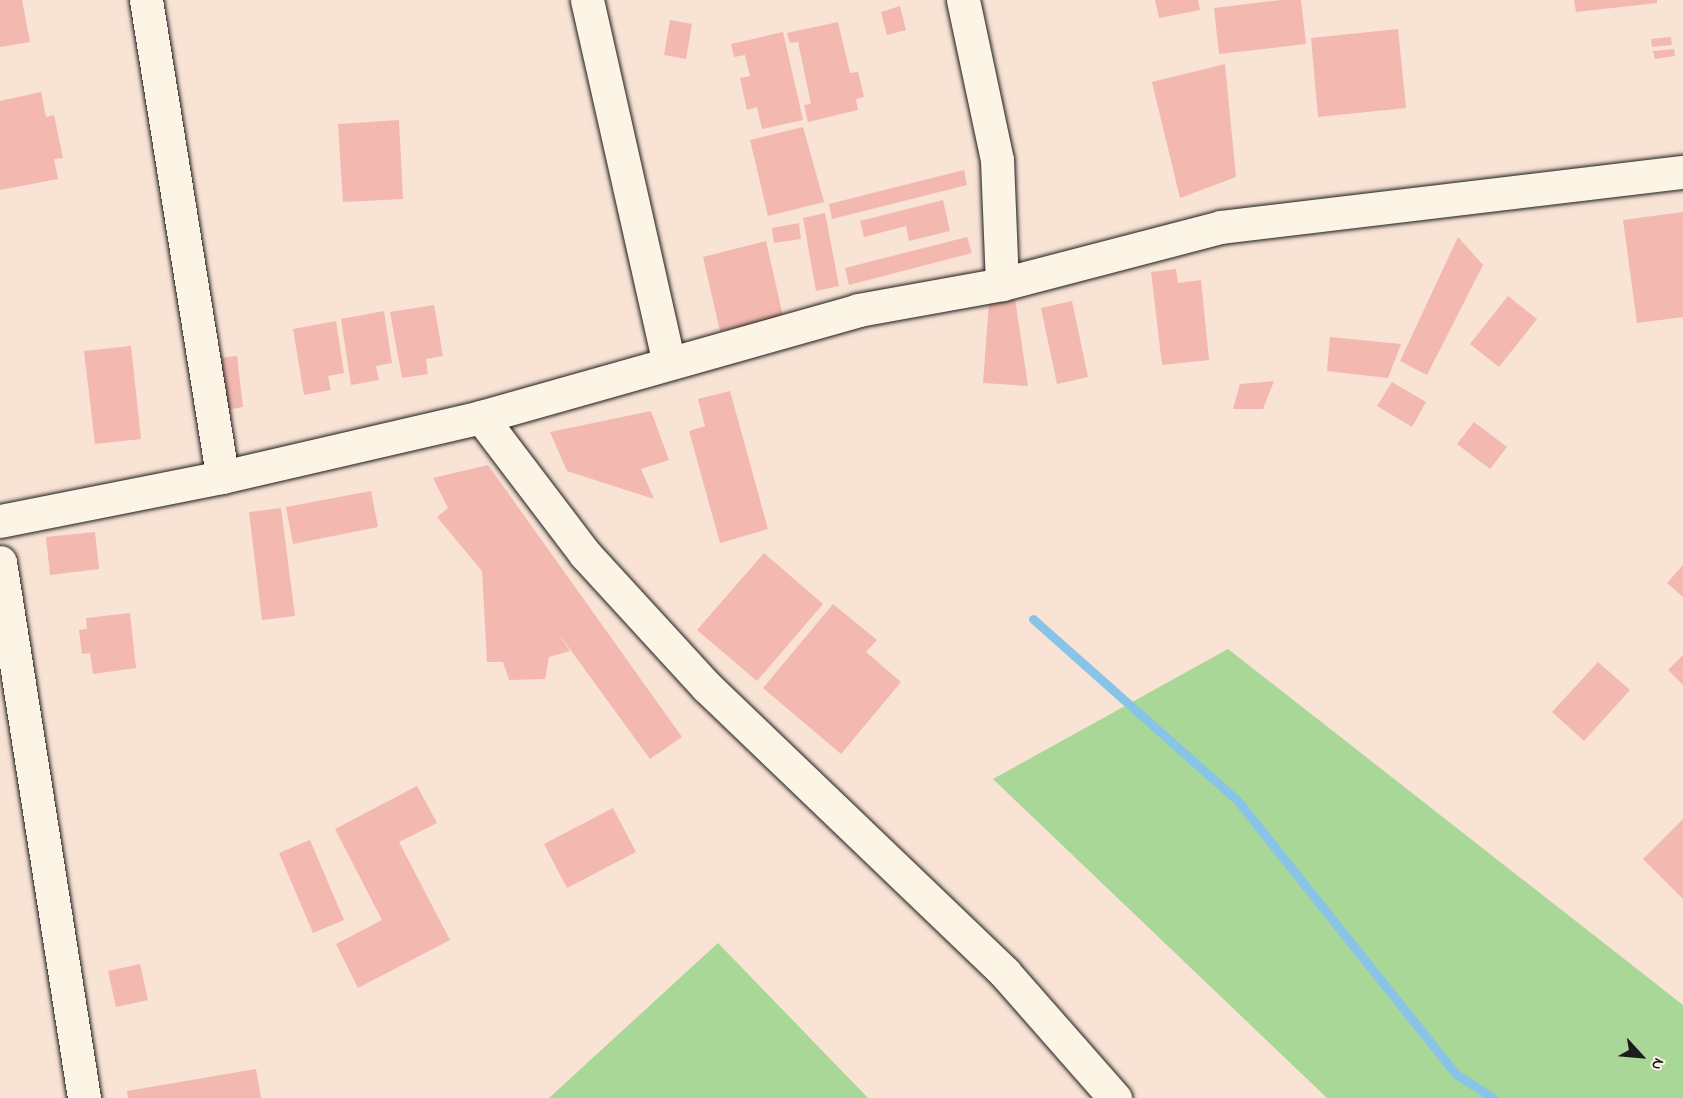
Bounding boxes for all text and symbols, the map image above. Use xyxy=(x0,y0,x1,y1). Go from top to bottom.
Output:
north arrow xyxy=(1611,1026,1671,1086)
text: N xyxy=(1644,1054,1670,1074)

